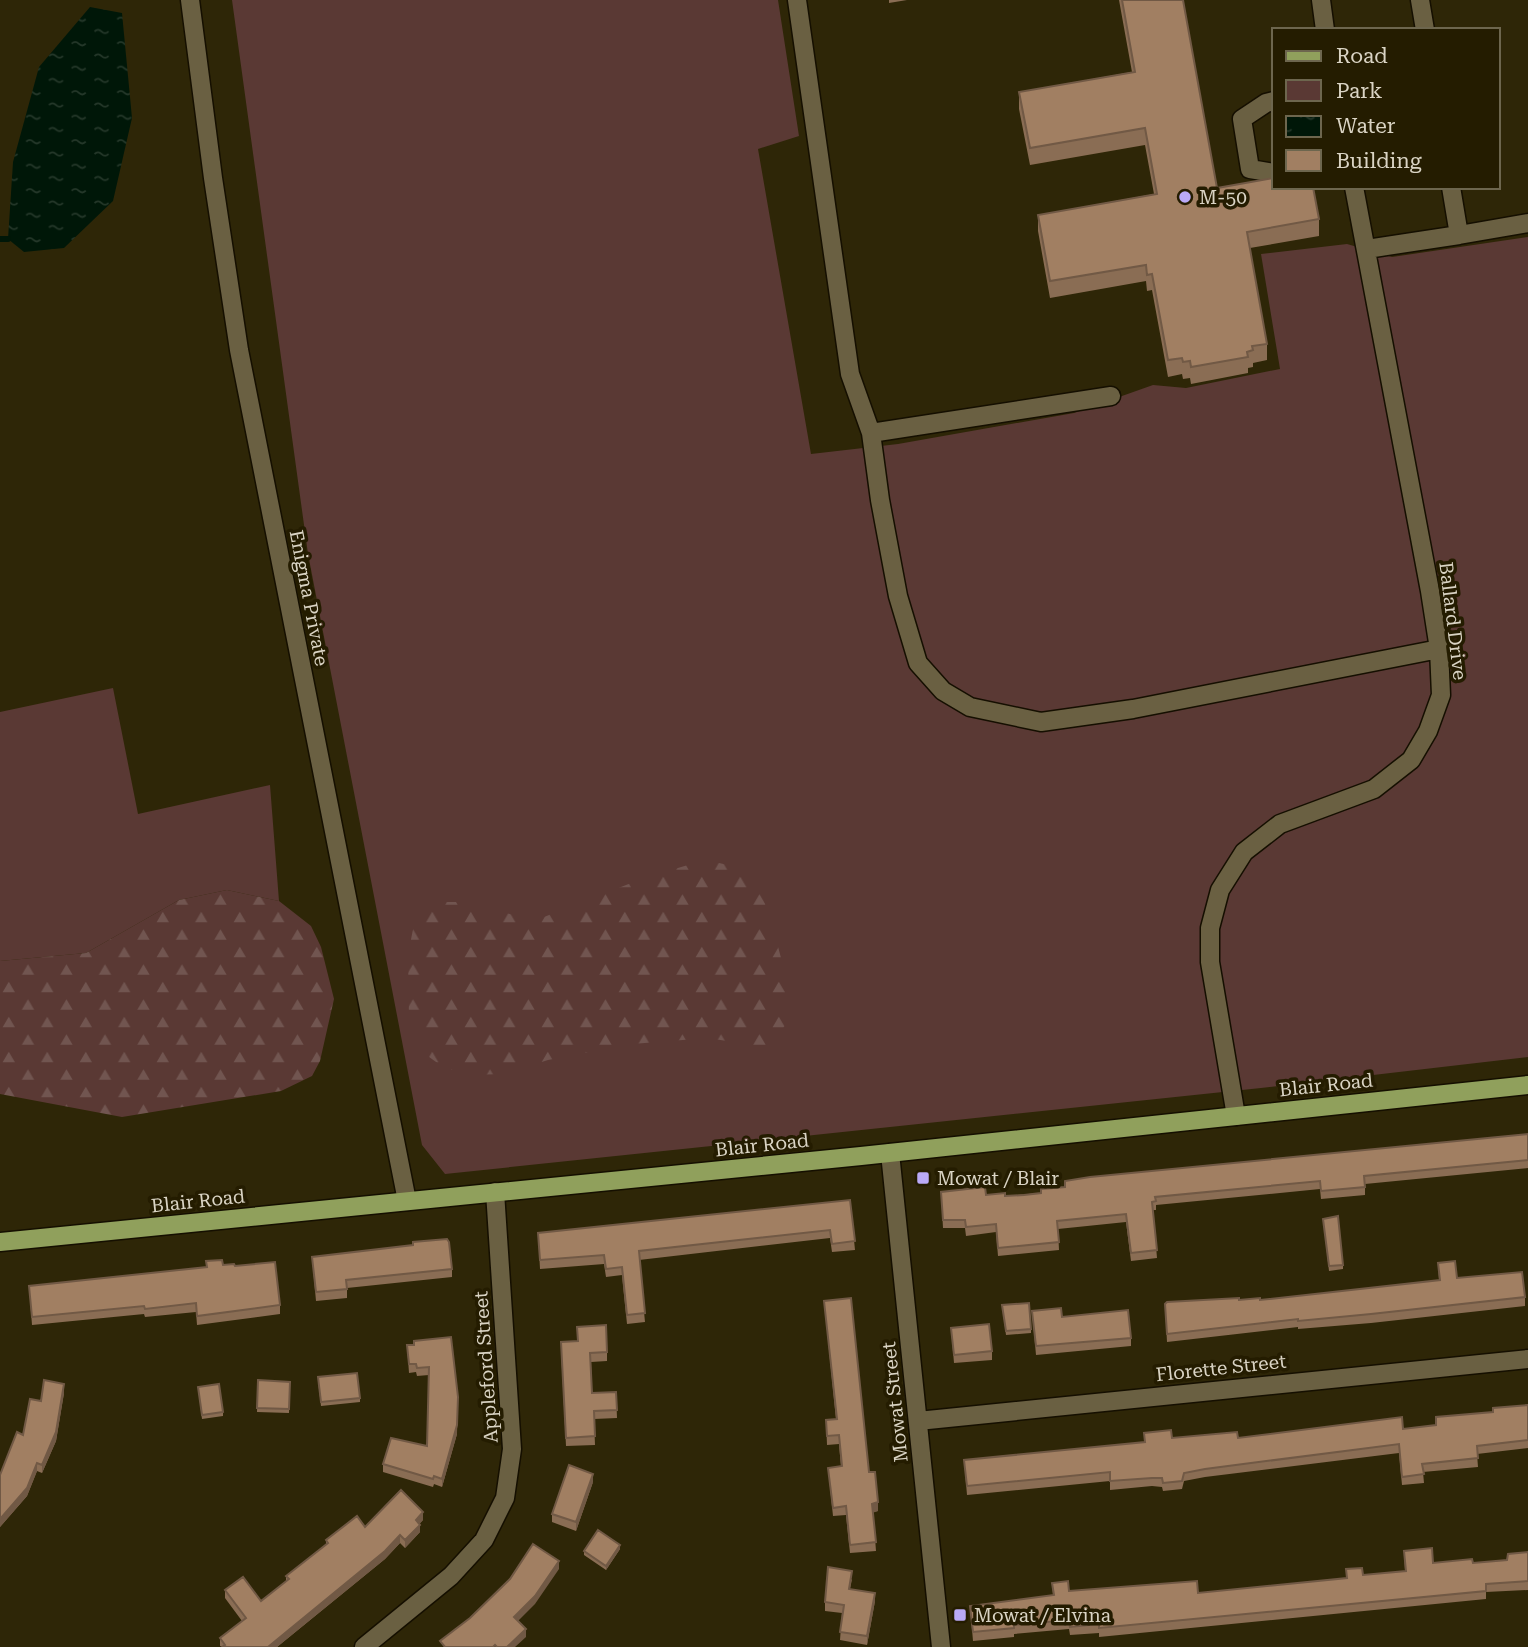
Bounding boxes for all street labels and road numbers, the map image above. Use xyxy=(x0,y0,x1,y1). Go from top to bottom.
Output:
street label: Enigma Private xyxy=(285,528,333,668)
street label: Ballard Drive xyxy=(1434,560,1472,682)
street label: Blair Road xyxy=(1278,1069,1374,1101)
street label: Blair Road xyxy=(714,1129,810,1161)
street label: Blair Road xyxy=(150,1185,246,1217)
street label: Appleford Street xyxy=(469,1290,503,1444)
street label: Mowat Street xyxy=(877,1341,913,1463)
street label: Florette Street xyxy=(1155,1350,1287,1386)

